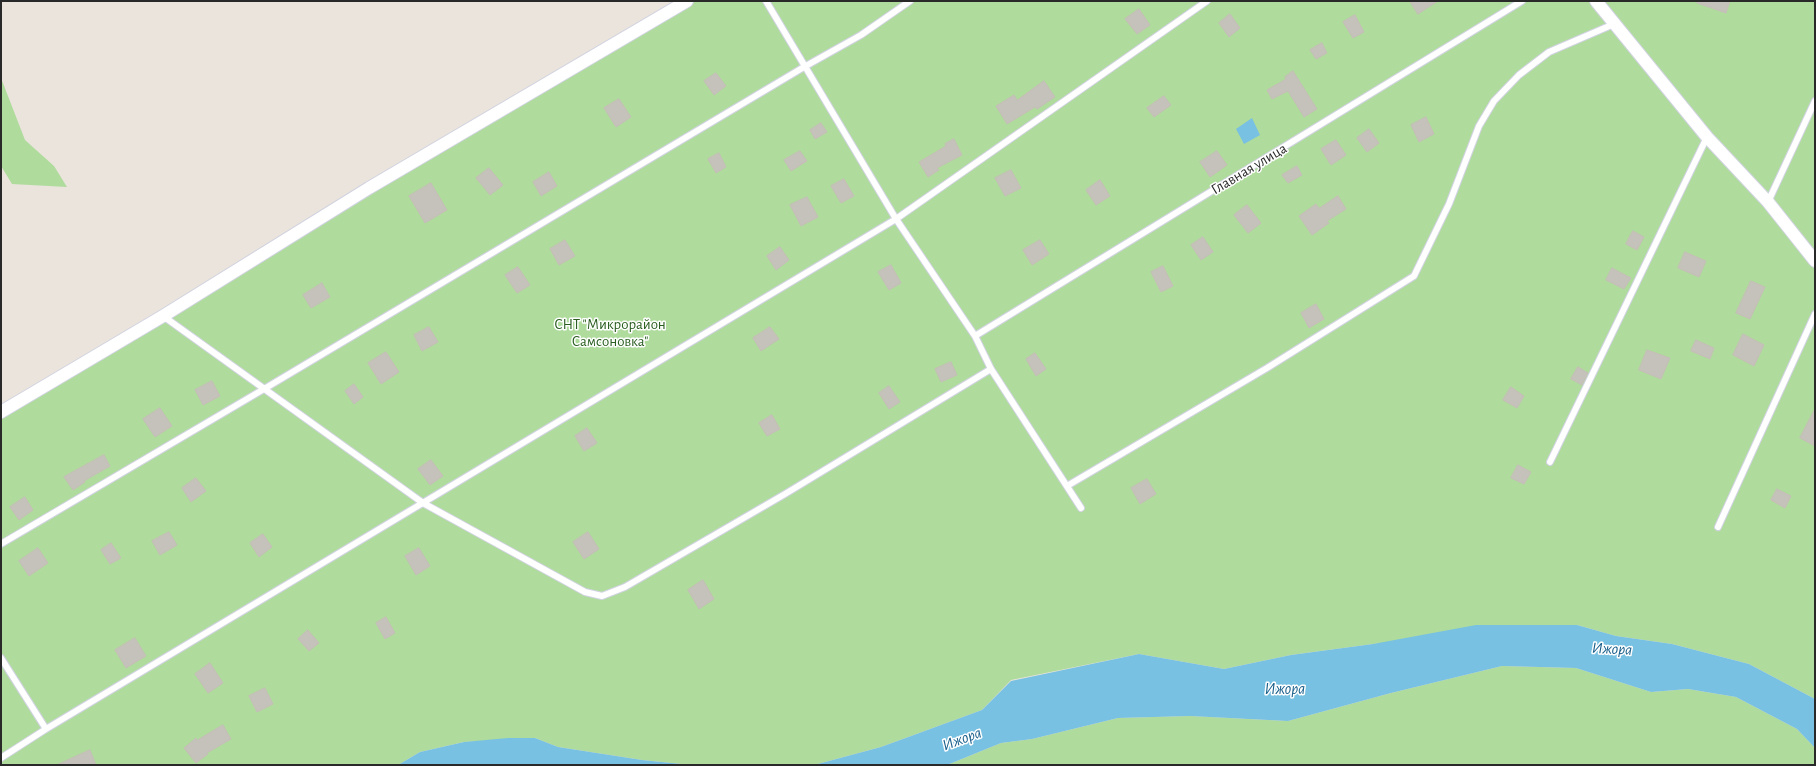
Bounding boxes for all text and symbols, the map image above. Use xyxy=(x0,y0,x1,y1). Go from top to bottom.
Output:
street label: Главная улица xyxy=(1208,139,1290,199)
park label: СНТ "Микрорайон Самсоновка" xyxy=(554,315,666,350)
water label: Ижора xyxy=(1591,638,1633,660)
water label: Ижора xyxy=(1265,679,1305,699)
water label: Ижора xyxy=(940,723,984,755)

